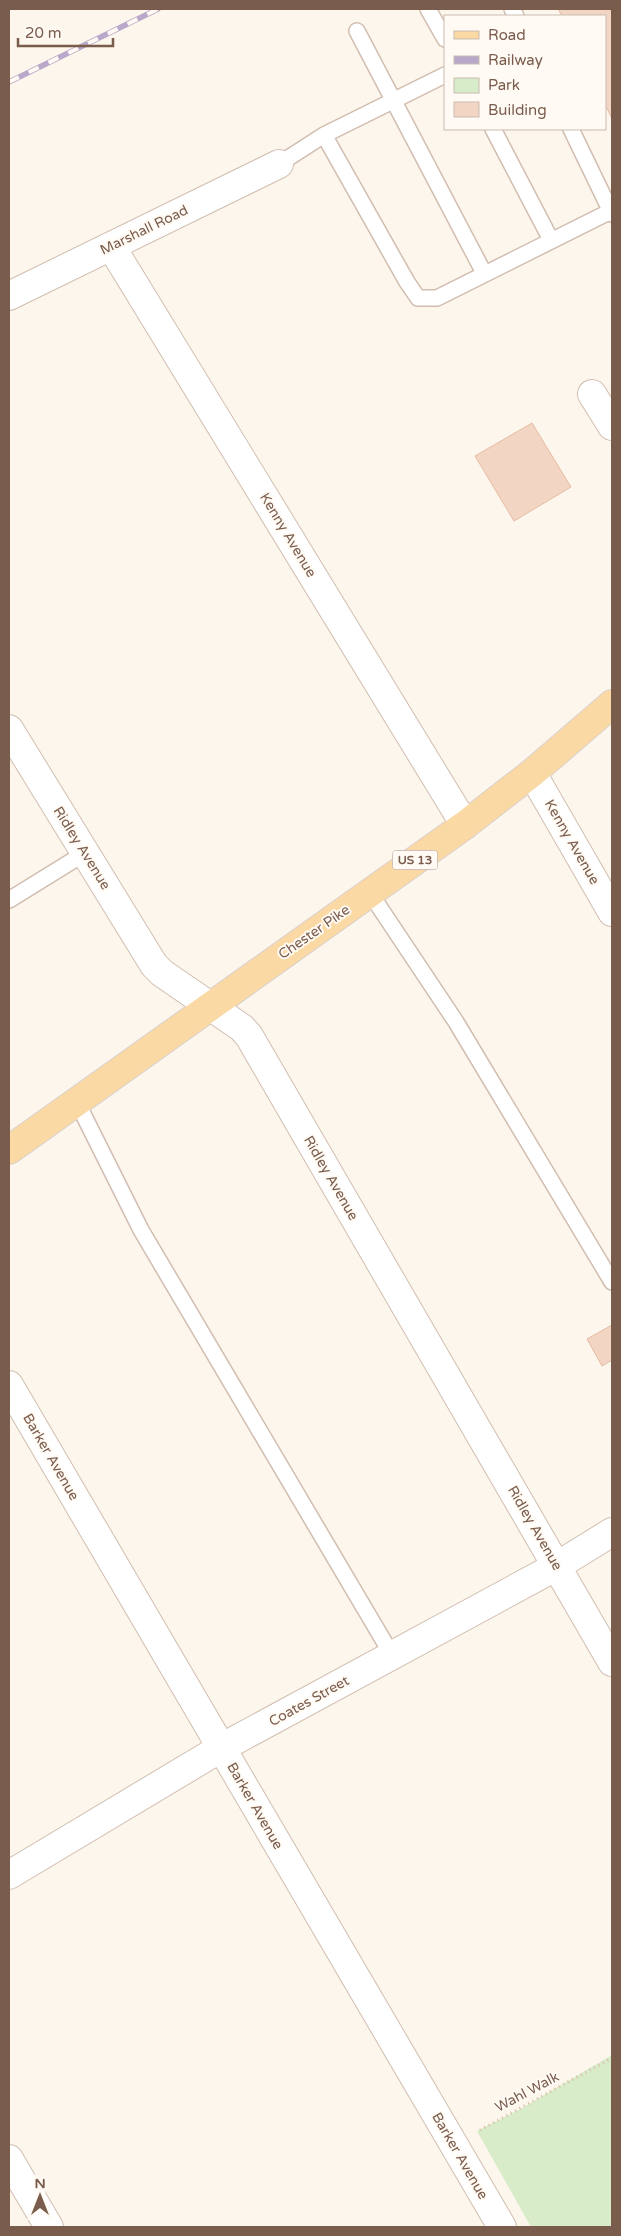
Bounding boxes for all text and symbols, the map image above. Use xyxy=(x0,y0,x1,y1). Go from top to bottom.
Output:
scale bar xyxy=(18,15,112,47)
legend xyxy=(444,15,606,130)
text: 20 m xyxy=(25,24,62,42)
text: Road xyxy=(488,26,526,44)
text: Railway xyxy=(488,51,543,69)
text: Park xyxy=(488,76,520,94)
text: Building xyxy=(488,101,547,119)
street label: Marshall Road xyxy=(97,201,191,259)
street label: Kenny Avenue xyxy=(256,490,320,580)
street label: Kenny Avenue xyxy=(541,796,603,888)
street label: Ridley Avenue xyxy=(50,803,114,893)
road number: US 13 xyxy=(392,850,438,870)
street label: Chester Pike xyxy=(275,901,353,963)
street label: Ridley Avenue xyxy=(300,1133,362,1223)
street label: Barker Avenue xyxy=(19,1411,83,1504)
street label: Ridley Avenue xyxy=(504,1483,566,1573)
street label: Coates Street xyxy=(266,1672,353,1730)
street label: Barker Avenue xyxy=(223,1760,287,1853)
street label: Wahl Walk xyxy=(492,2068,562,2116)
street label: Barker Avenue xyxy=(428,2110,492,2203)
north arrow xyxy=(15,2171,65,2221)
text: N xyxy=(34,2175,46,2192)

